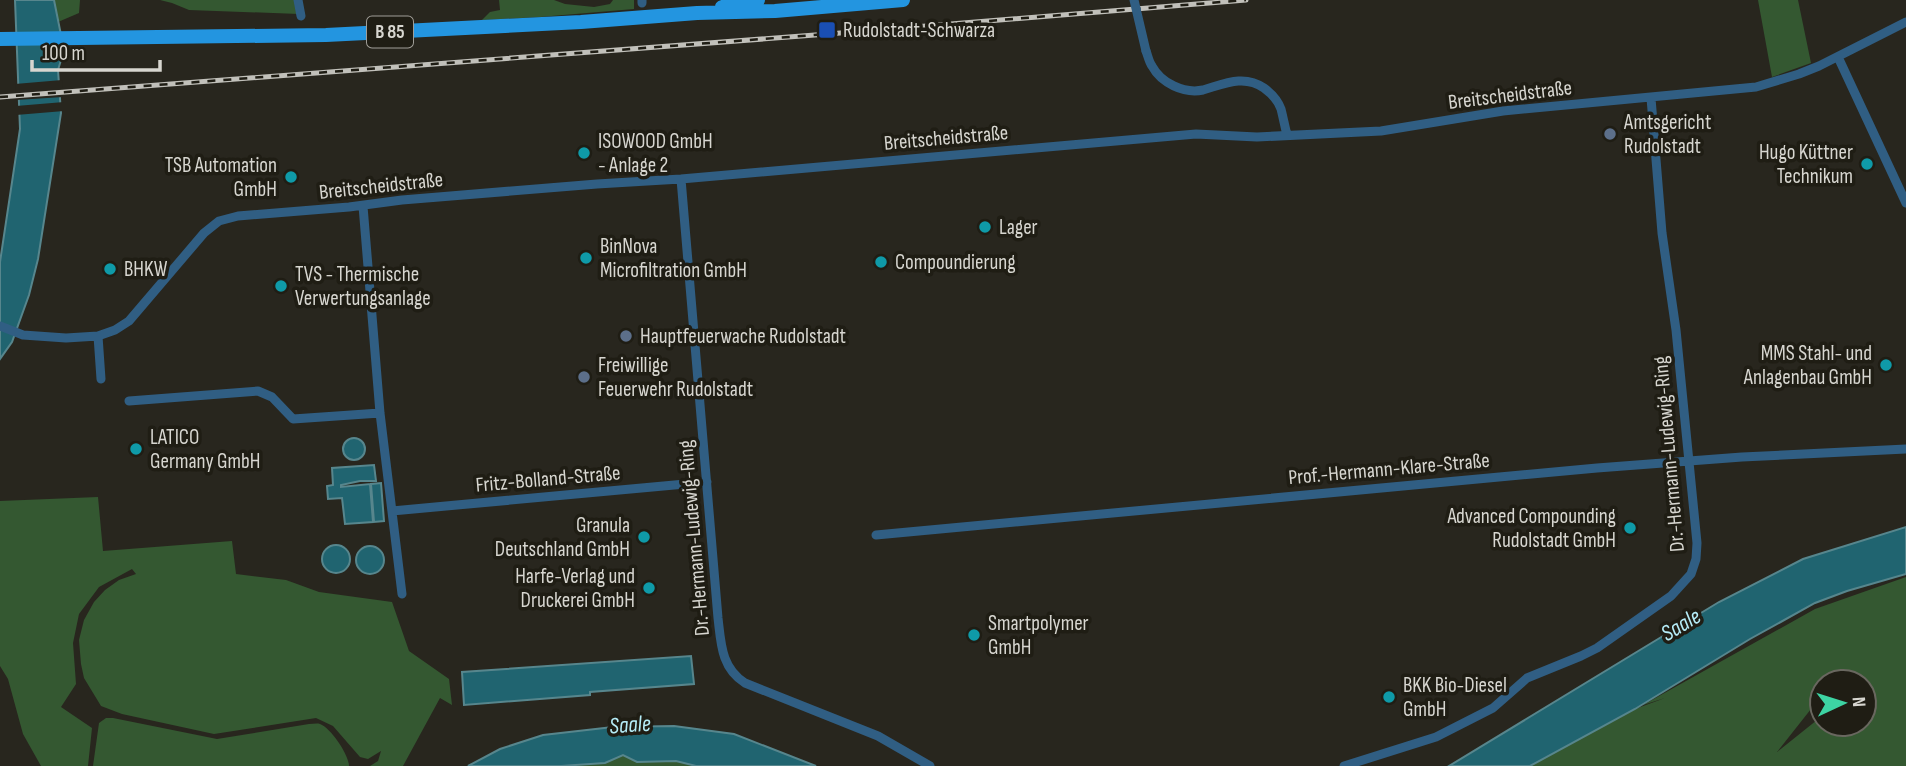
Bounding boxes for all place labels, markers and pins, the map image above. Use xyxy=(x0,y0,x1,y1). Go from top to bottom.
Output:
place label: Rudolstadt-Schwarza xyxy=(843,18,995,43)
marker: Rudolstadt-Schwarza xyxy=(817,20,837,40)
place label: Amtsgericht Rudolstadt xyxy=(1623,110,1711,159)
marker: Amtsgericht Rudolstadt xyxy=(1602,126,1618,142)
place label: ISOWOOD GmbH - Anlage 2 xyxy=(598,129,713,178)
place label: Hugo Küttner Technikum xyxy=(1759,140,1853,189)
marker: ISOWOOD GmbH - Anlage 2 xyxy=(576,145,592,161)
place label: TSB Automation GmbH xyxy=(165,153,277,202)
marker: Hugo Küttner Technikum xyxy=(1859,156,1875,172)
marker: TSB Automation GmbH xyxy=(283,169,299,185)
place label: Lager xyxy=(999,215,1038,240)
marker: Lager xyxy=(977,219,993,235)
place label: BinNova Microfiltration GmbH xyxy=(600,234,747,283)
marker: BinNova Microfiltration GmbH xyxy=(578,250,594,266)
place label: Compoundierung xyxy=(895,250,1016,275)
marker: Compoundierung xyxy=(873,254,889,270)
place label: BHKW xyxy=(124,257,168,282)
marker: BHKW xyxy=(102,261,118,277)
place label: TVS - Thermische Verwertungsanlage xyxy=(295,262,431,311)
marker: TVS - Thermische Verwertungsanlage xyxy=(273,278,289,294)
place label: Hauptfeuerwache Rudolstadt xyxy=(640,324,846,349)
marker: Hauptfeuerwache Rudolstadt xyxy=(618,328,634,344)
place label: MMS Stahl- und Anlagenbau GmbH xyxy=(1743,341,1872,390)
place label: Freiwillige Feuerwehr Rudolstadt xyxy=(598,353,753,402)
marker: MMS Stahl- und Anlagenbau GmbH xyxy=(1878,357,1894,373)
marker: Freiwillige Feuerwehr Rudolstadt xyxy=(576,369,592,385)
place label: LATICO Germany GmbH xyxy=(150,425,260,474)
marker: LATICO Germany GmbH xyxy=(128,441,144,457)
place label: Advanced Compounding Rudolstadt GmbH xyxy=(1446,504,1616,553)
place label: Granula Deutschland GmbH xyxy=(495,513,630,562)
marker: Advanced Compounding Rudolstadt GmbH xyxy=(1622,520,1638,536)
marker: Granula Deutschland GmbH xyxy=(636,529,652,545)
place label: Harfe-Verlag und Druckerei GmbH xyxy=(515,564,635,613)
marker: Harfe-Verlag und Druckerei GmbH xyxy=(641,580,657,596)
place label: Smartpolymer GmbH xyxy=(988,611,1089,660)
marker: Smartpolymer GmbH xyxy=(966,627,982,643)
place label: BKK Bio-Diesel GmbH xyxy=(1403,673,1507,722)
marker: BKK Bio-Diesel GmbH xyxy=(1381,689,1397,705)

